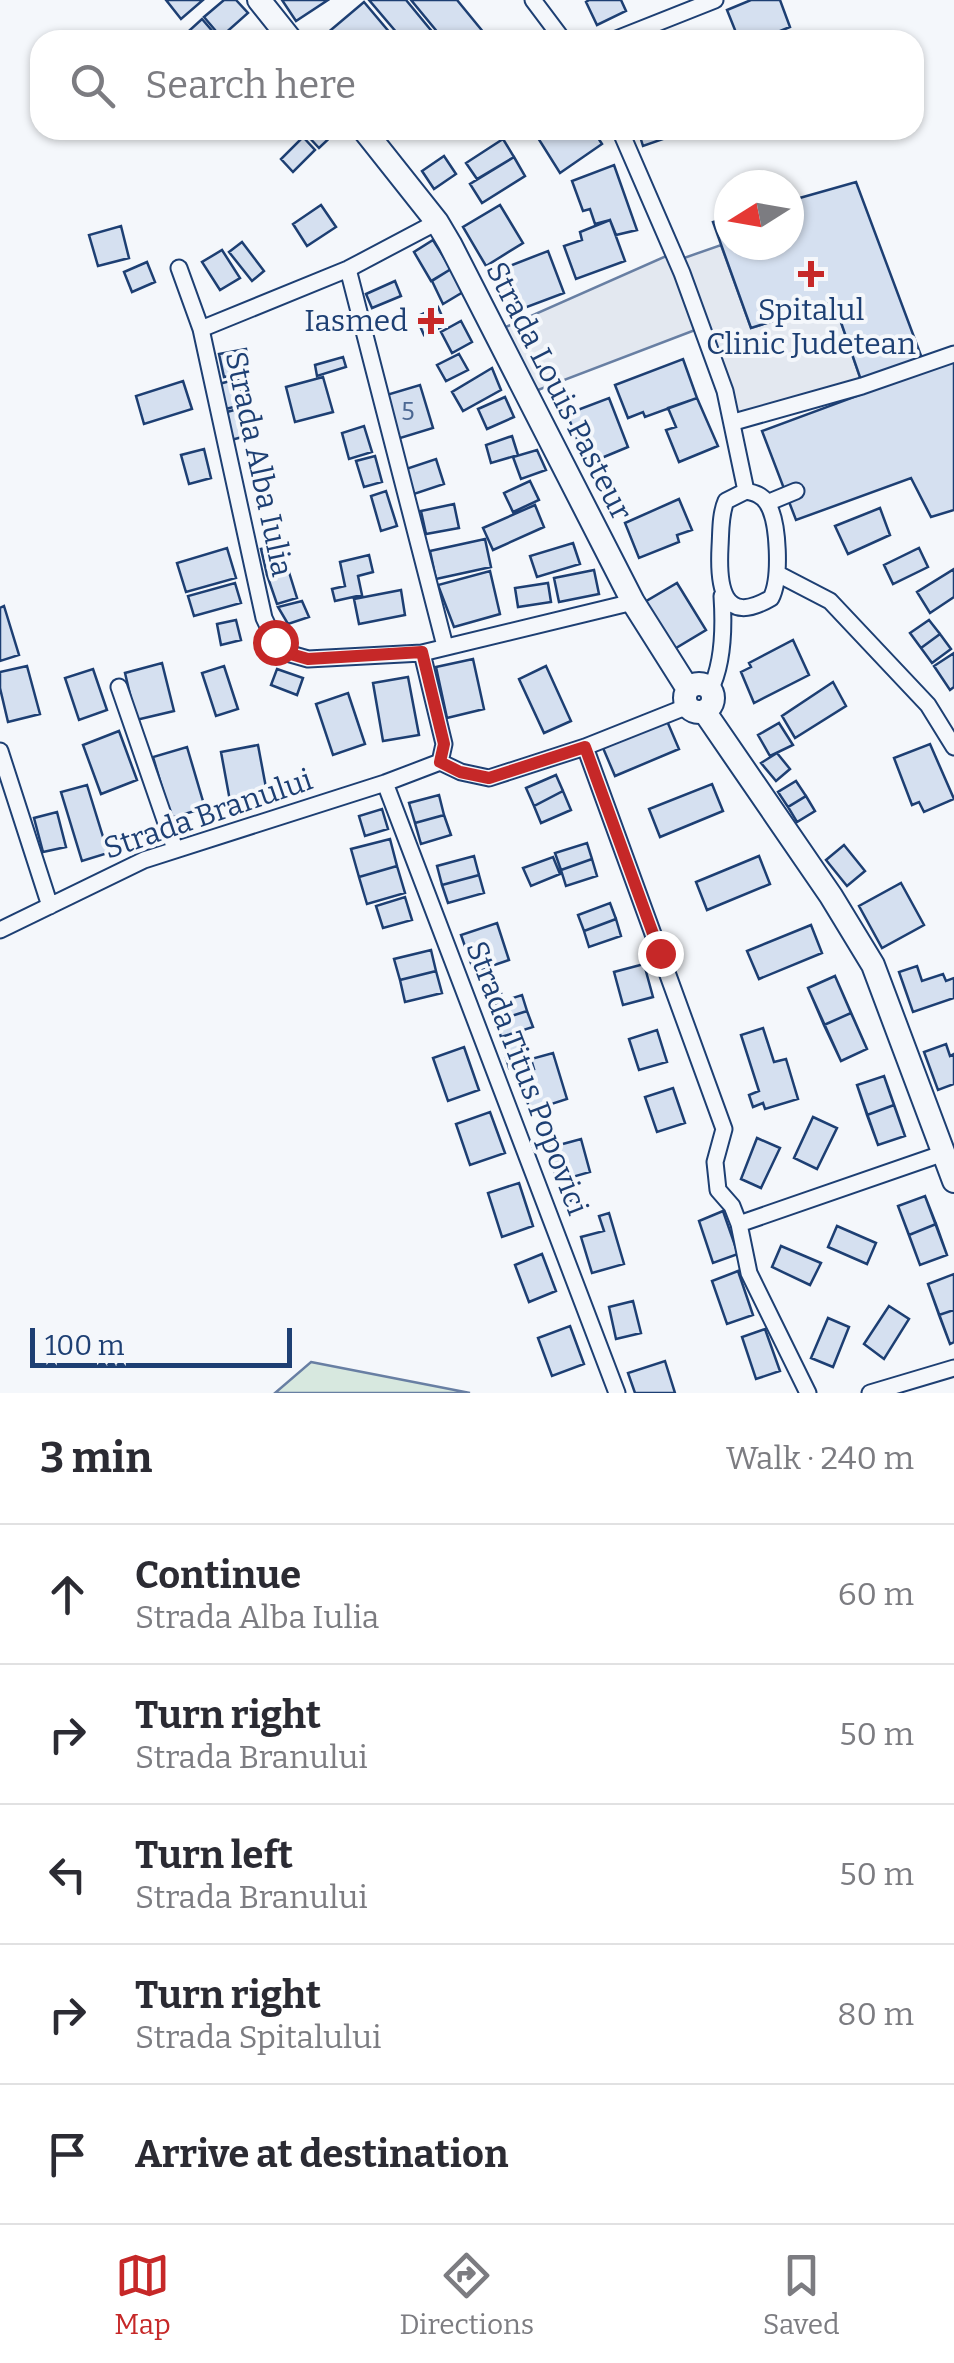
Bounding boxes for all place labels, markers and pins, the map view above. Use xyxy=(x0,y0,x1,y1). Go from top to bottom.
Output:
marker: Spitalul Clinic Judetean xyxy=(798,261,824,287)
place label: Spitalul Clinic Judetean xyxy=(706,292,916,362)
place label: Iasmed xyxy=(304,303,408,339)
marker: Iasmed xyxy=(418,308,444,334)

